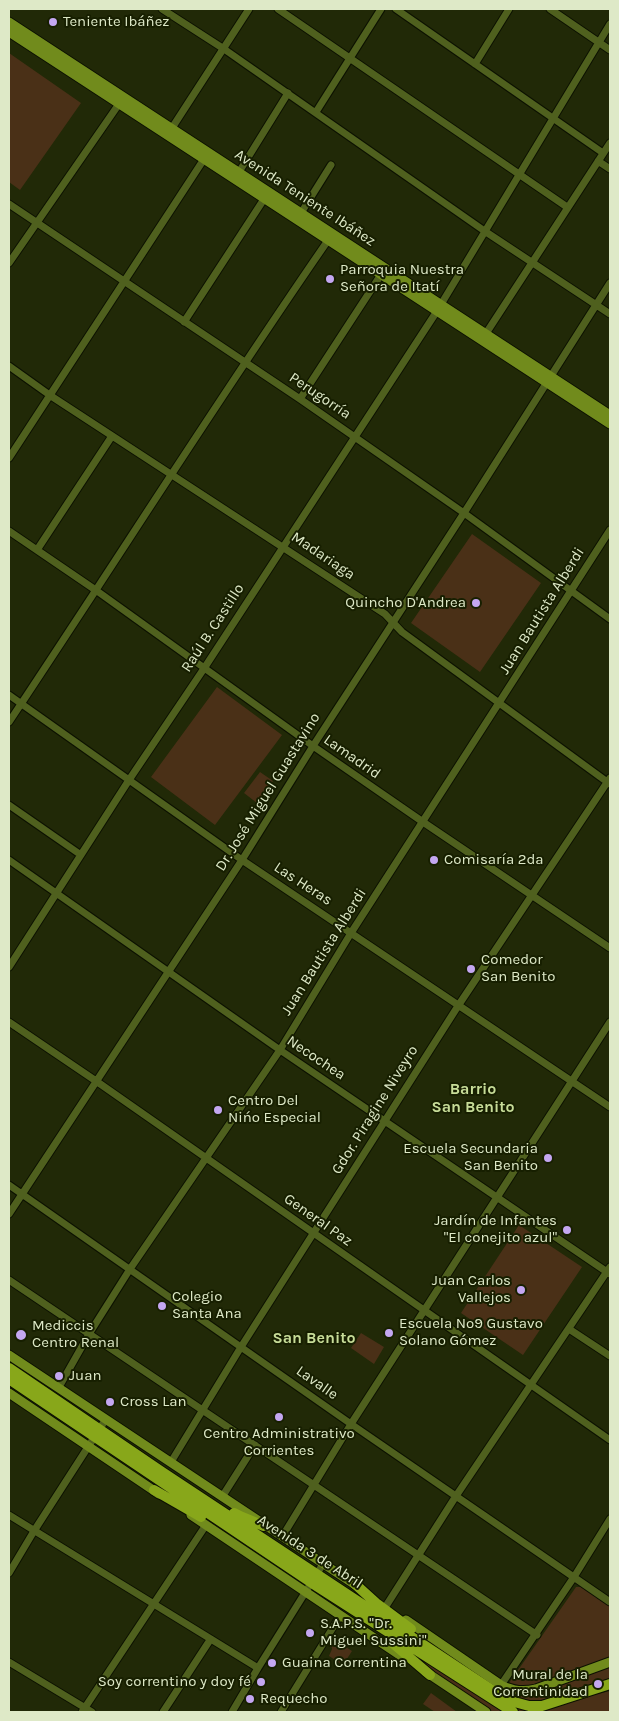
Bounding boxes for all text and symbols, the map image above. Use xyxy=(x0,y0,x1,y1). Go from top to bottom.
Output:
place label: Teniente Ibáñez xyxy=(63,13,169,31)
marker: Teniente Ibáñez xyxy=(47,16,59,28)
street label: Avenida Teniente Ibáñez xyxy=(231,146,379,250)
place label: Parroquia Nuestra Señora de Itatí xyxy=(340,261,464,296)
marker: Parroquia Nuestra Señora de Itatí xyxy=(324,273,336,285)
street label: Perugorría xyxy=(286,369,354,423)
street label: Madariaga xyxy=(288,528,358,584)
street label: Juan Bautista Alberdi xyxy=(496,544,588,678)
street label: Raúl B. Castillo xyxy=(178,580,248,676)
place label: Quincho D'Andrea xyxy=(345,594,466,612)
marker: Quincho D'Andrea xyxy=(470,597,482,609)
street label: Dr. José Miguel Guastavino xyxy=(212,710,324,874)
street label: Lamadrid xyxy=(320,731,384,783)
place label: Comisaría 2da xyxy=(444,851,544,869)
marker: Comisaría 2da xyxy=(428,854,440,866)
street label: Las Heras xyxy=(270,858,336,910)
street label: Juan Bautista Alberdi xyxy=(278,885,370,1019)
place label: Comedor San Benito xyxy=(481,951,555,986)
marker: Comedor San Benito xyxy=(465,963,477,975)
street label: Necochea xyxy=(283,1032,349,1084)
street label: Gdor. Piragine Niveyro xyxy=(328,1042,422,1178)
district label: Barrio San Benito xyxy=(431,1079,515,1117)
place label: Centro Del Nińo Especial xyxy=(228,1092,321,1127)
marker: Centro Del Nińo Especial xyxy=(212,1104,224,1116)
place label: Escuela Secundaria San Benito xyxy=(403,1140,538,1175)
marker: Escuela Secundaria San Benito xyxy=(542,1152,554,1164)
street label: General Paz xyxy=(280,1190,356,1250)
place label: Jardín de Infantes "El conejito azul" xyxy=(434,1212,557,1247)
marker: Jardín de Infantes "El conejito azul" xyxy=(561,1224,573,1236)
place label: Juan Carlos Vallejos xyxy=(432,1272,511,1307)
marker: Juan Carlos Vallejos xyxy=(515,1284,527,1296)
place label: Colegio Santa Ana xyxy=(172,1288,242,1323)
marker: Colegio Santa Ana xyxy=(156,1300,168,1312)
place label: Escuela Nº9 Gustavo Solano Gómez xyxy=(399,1315,543,1350)
place label: Mediccis Centro Renal xyxy=(32,1317,119,1352)
marker: Escuela Nº9 Gustavo Solano Gómez xyxy=(383,1327,395,1339)
marker: Mediccis Centro Renal xyxy=(14,1328,28,1342)
district label: San Benito xyxy=(272,1328,356,1348)
street label: Lavalle xyxy=(293,1362,341,1404)
place label: Juan xyxy=(69,1367,101,1385)
marker: Juan xyxy=(53,1370,65,1382)
place label: Cross Lan xyxy=(120,1393,186,1411)
marker: Cross Lan xyxy=(104,1396,116,1408)
marker: Centro Administrativo Corrientes xyxy=(273,1411,285,1423)
place label: Centro Administrativo Corrientes xyxy=(203,1425,355,1460)
street label: Avenida 3 de Abril xyxy=(254,1511,366,1593)
place label: S.A.P.S. "Dr. Miguel Sussini" xyxy=(320,1615,427,1650)
marker: S.A.P.S. "Dr. Miguel Sussini" xyxy=(304,1627,316,1639)
place label: Guaina Correntina xyxy=(282,1654,407,1672)
marker: Guaina Correntina xyxy=(266,1657,278,1669)
place label: Mural de la Correntinidad xyxy=(493,1666,588,1701)
place label: Soy correntino y doy fé xyxy=(98,1673,251,1691)
marker: Soy correntino y doy fé xyxy=(255,1676,267,1688)
marker: Mural de la Correntinidad xyxy=(592,1678,604,1690)
place label: Requecho xyxy=(260,1690,327,1708)
marker: Requecho xyxy=(244,1693,256,1705)

